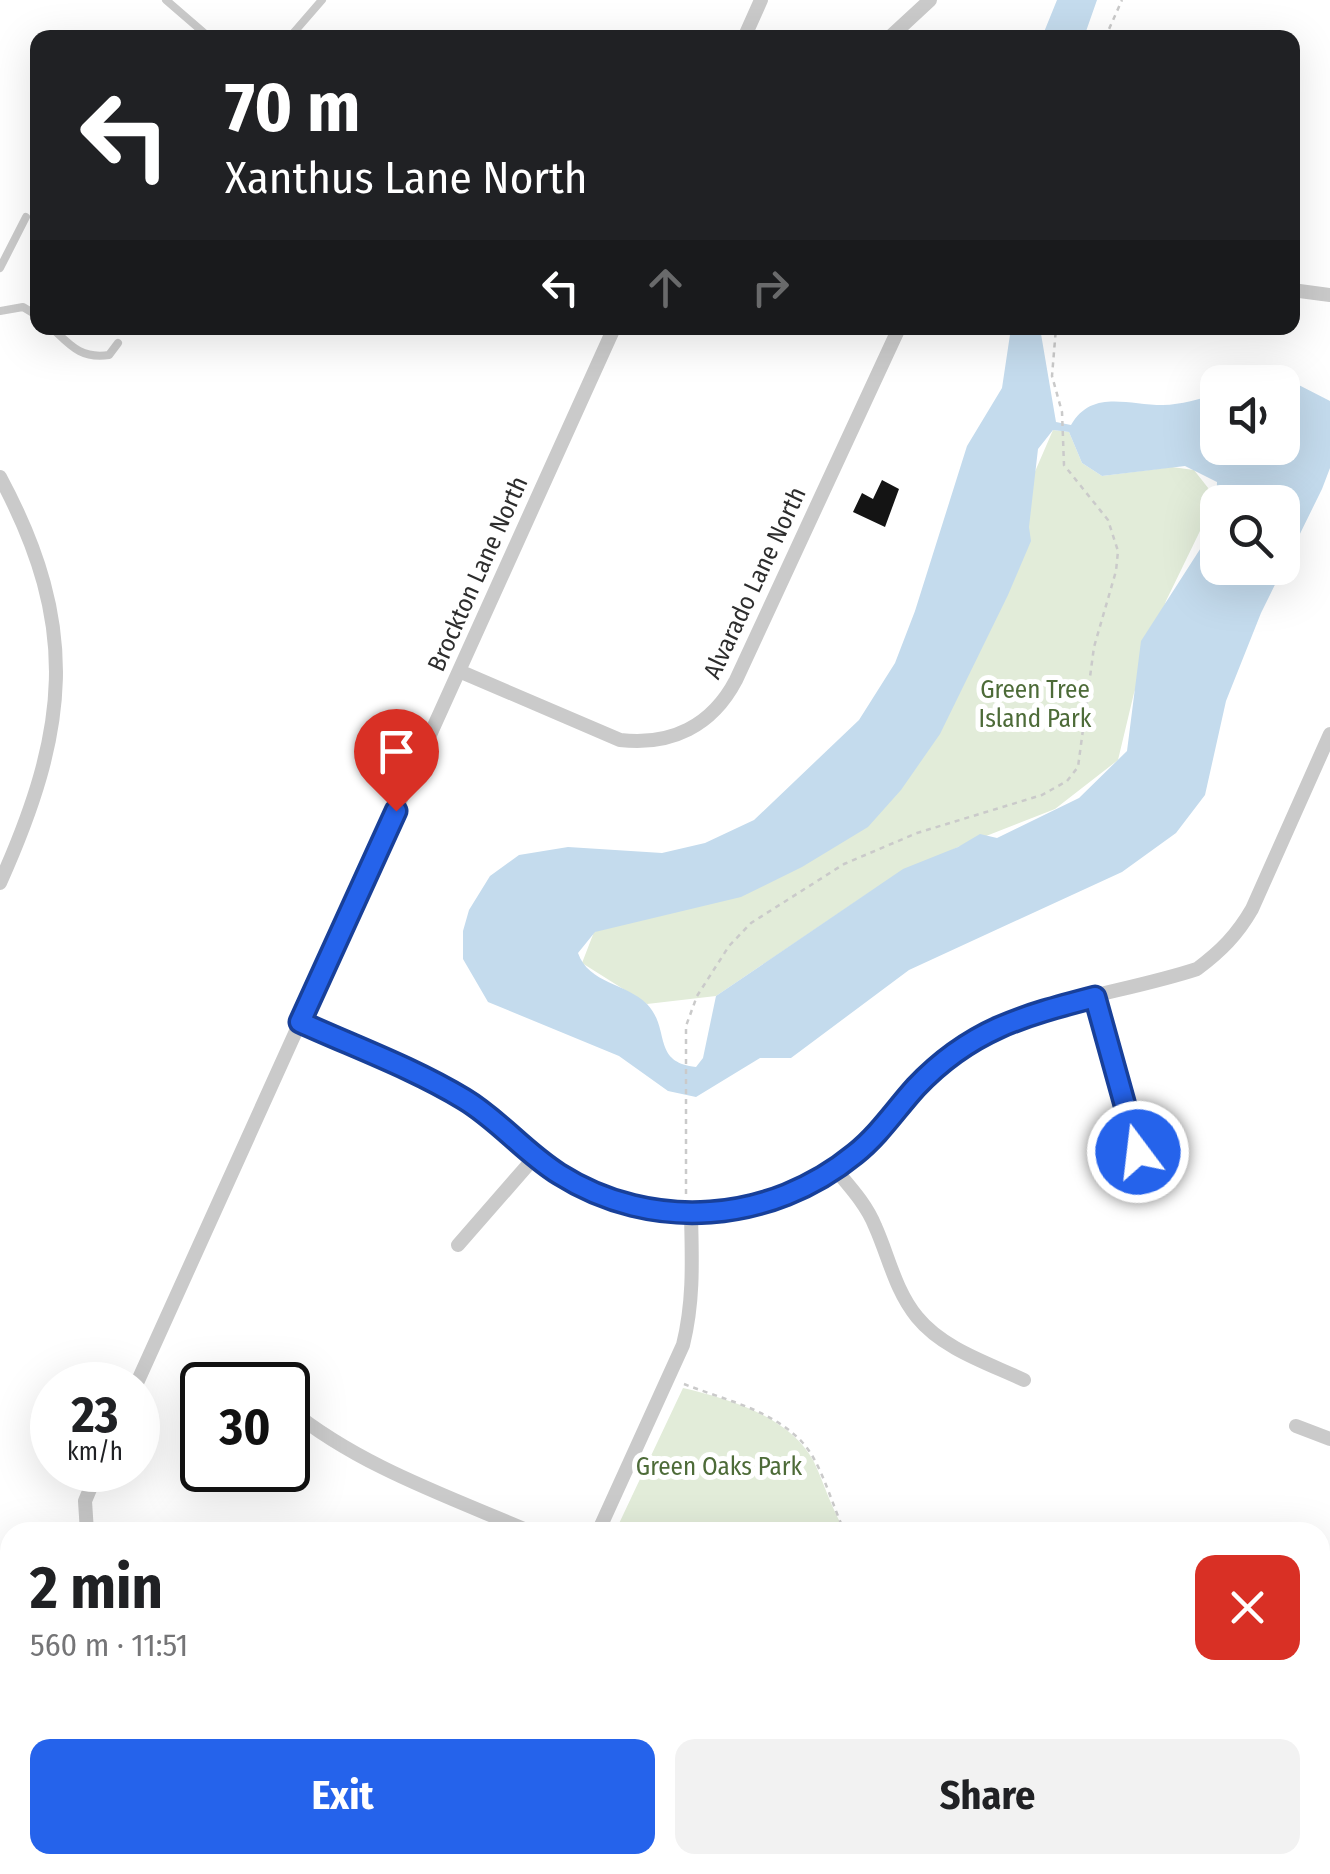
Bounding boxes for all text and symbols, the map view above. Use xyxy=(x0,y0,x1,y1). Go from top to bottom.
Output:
text: 70 m xyxy=(225,66,360,150)
icon: left xyxy=(60,70,190,200)
text: Xanthus Lane North xyxy=(225,151,587,205)
icon: left xyxy=(533,260,588,315)
icon: ahead xyxy=(638,260,693,315)
icon: right xyxy=(743,260,798,315)
map controls xyxy=(1200,365,1300,585)
button: sound xyxy=(1200,365,1300,465)
street label: Brockton Lane North xyxy=(422,472,534,676)
street label: Alvarado Lane North xyxy=(697,482,813,684)
button: search xyxy=(1200,485,1300,585)
park label: Green Tree Island Park xyxy=(979,675,1092,734)
pin xyxy=(354,709,439,812)
icon: arrive xyxy=(369,724,424,779)
position arrow xyxy=(1086,1100,1190,1204)
speed limit sign: 30 xyxy=(180,1362,310,1492)
text: 23 xyxy=(72,1385,118,1445)
text: km/h xyxy=(67,1437,123,1467)
park label: Green Oaks Park xyxy=(636,1452,802,1482)
text: 2 min xyxy=(30,1552,163,1624)
button: close xyxy=(1195,1555,1300,1660)
text: 560 m · 11:51 xyxy=(30,1626,188,1664)
button: Exit xyxy=(30,1739,655,1854)
button: Share xyxy=(675,1739,1300,1854)

